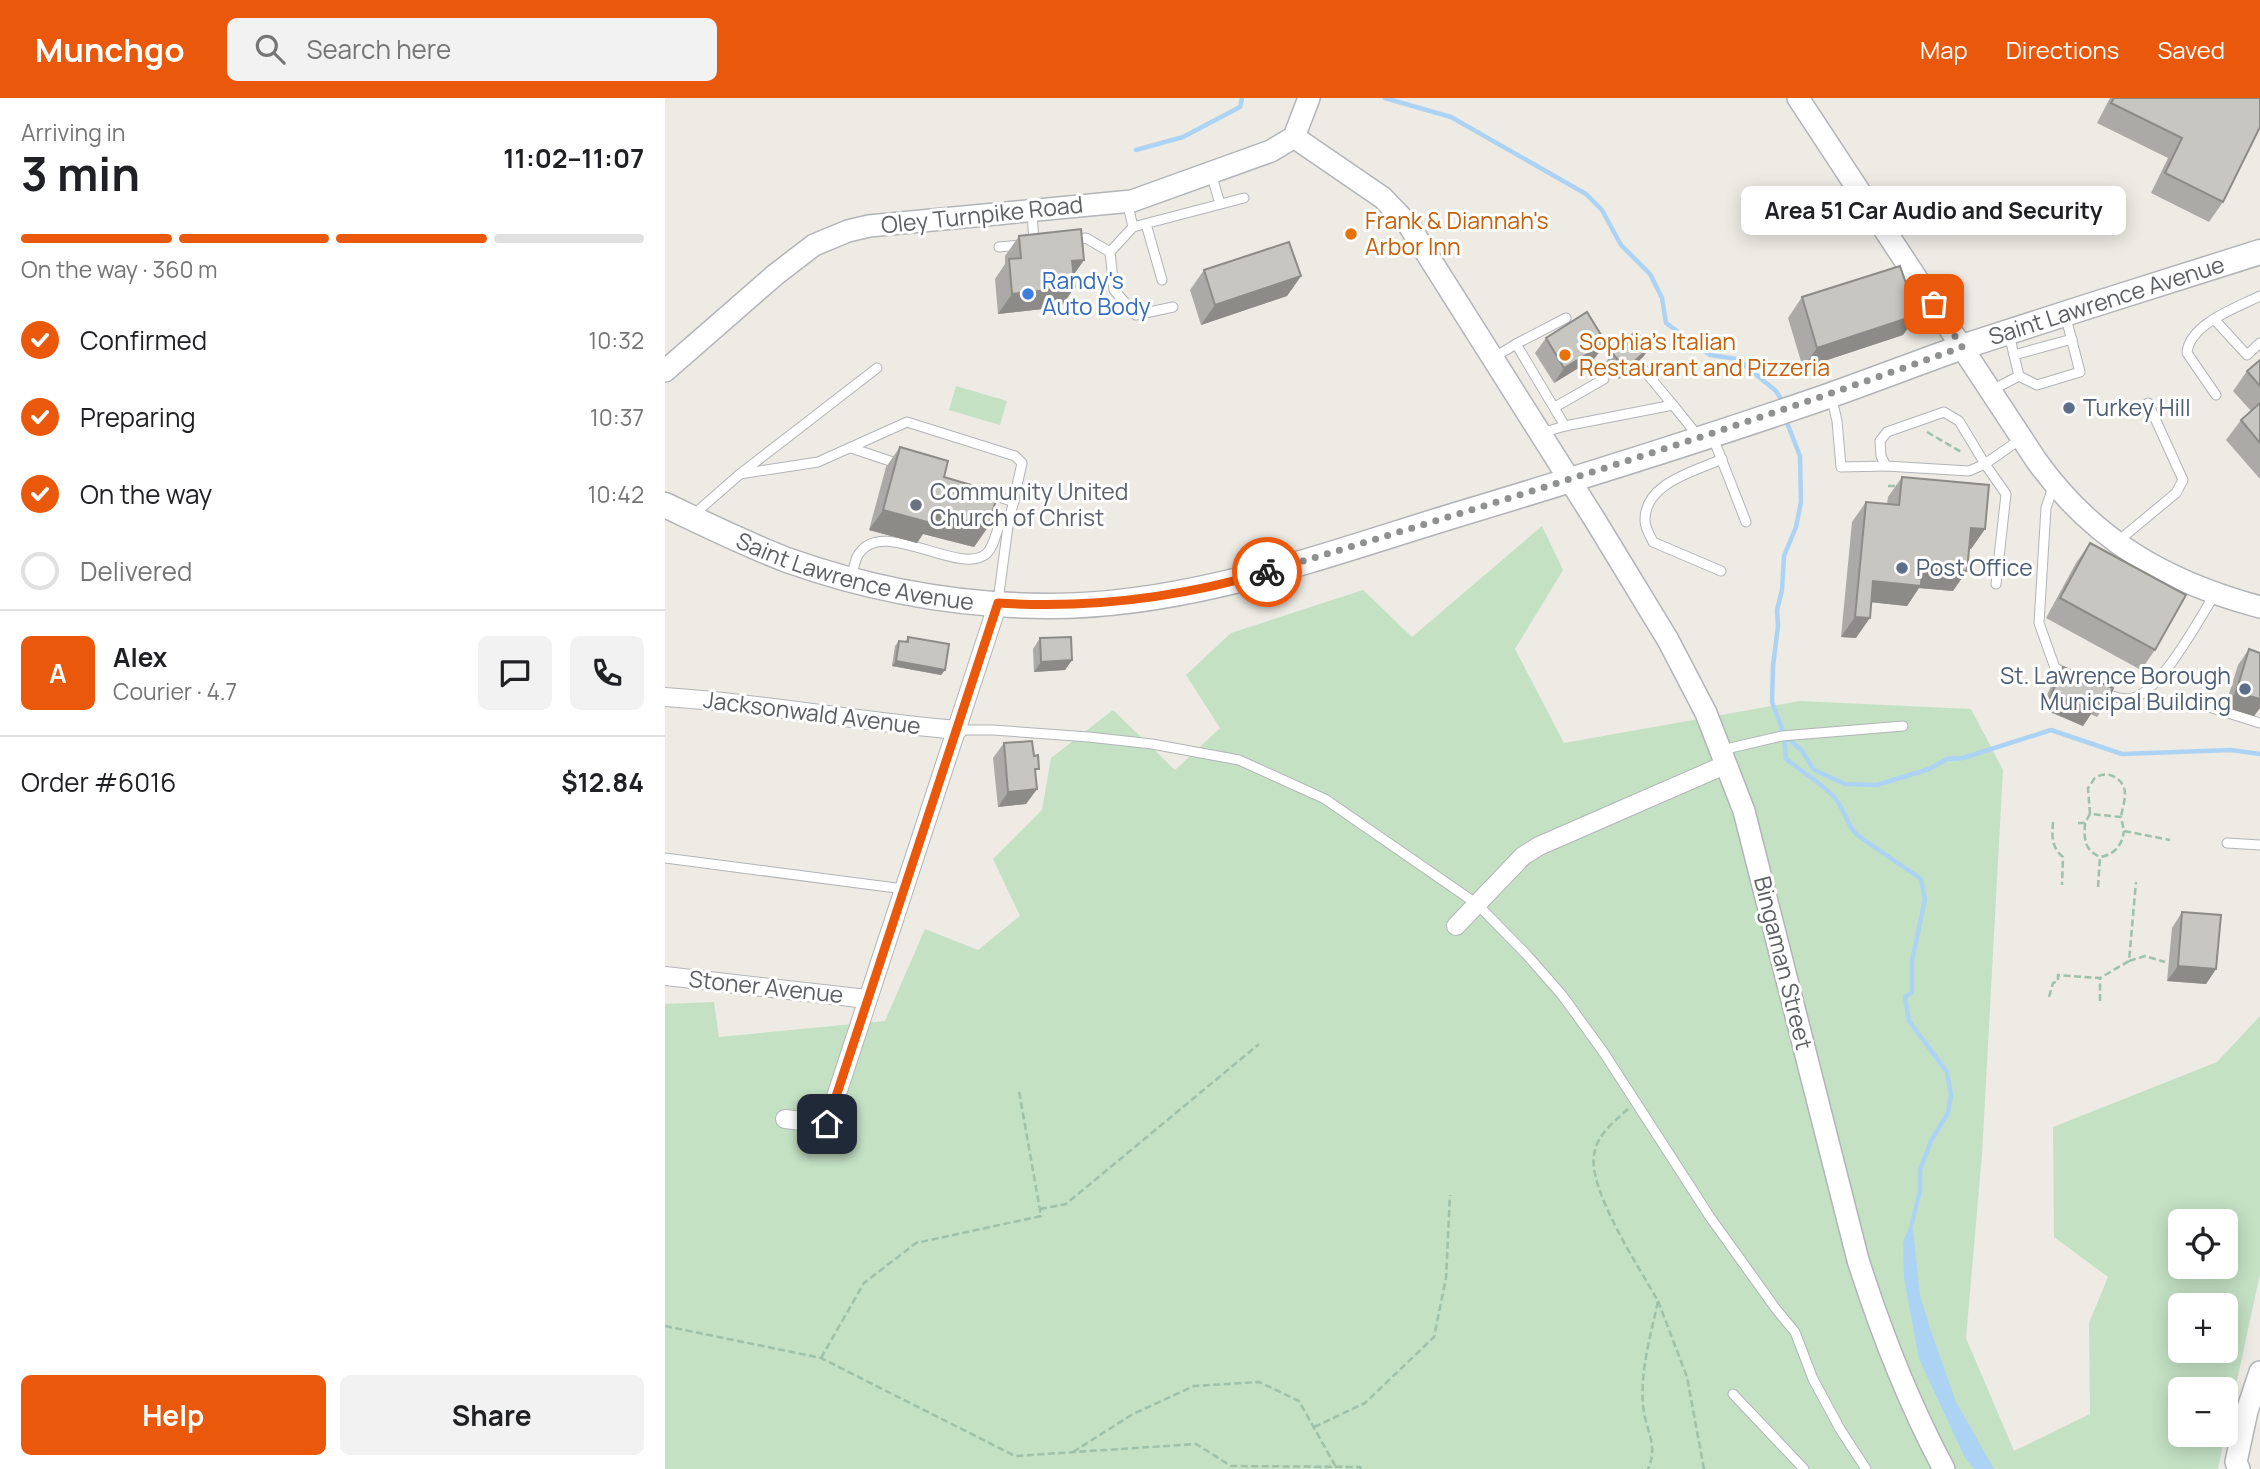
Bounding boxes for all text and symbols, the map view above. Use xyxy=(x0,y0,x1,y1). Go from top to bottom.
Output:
search box xyxy=(227,18,717,81)
text: Munchgo xyxy=(35,27,185,72)
icon: search xyxy=(251,30,289,68)
text: Search here xyxy=(307,31,451,67)
text: Map xyxy=(1920,33,1968,66)
text: Directions xyxy=(2006,33,2119,66)
text: Saved xyxy=(2157,33,2225,66)
text: Arriving in xyxy=(21,116,126,148)
text: 11:02–11:07 xyxy=(503,140,644,176)
text: 3 min xyxy=(21,142,140,205)
callout: Area 51 Car Audio and Security xyxy=(1741,185,2127,234)
street label: Oley Turnpike Road xyxy=(879,187,1084,241)
text: Area 51 Car Audio and Security xyxy=(1764,194,2103,226)
place label: Frank & Diannah's Arbor Inn xyxy=(1365,204,1548,262)
marker: Frank & Diannah's Arbor Inn xyxy=(1343,226,1359,242)
street label: Saint Lawrence Avenue xyxy=(1984,247,2228,352)
text: On the way · 360 m xyxy=(21,253,218,285)
place label: Randy's Auto Body xyxy=(1042,264,1151,322)
pin xyxy=(1904,274,1964,334)
icon: bag xyxy=(1915,285,1953,323)
marker: Randy's Auto Body xyxy=(1020,286,1036,302)
icon: check xyxy=(21,321,59,359)
text: Confirmed xyxy=(80,322,207,358)
text: 10:32 xyxy=(588,324,644,356)
place label: Sophia's Italian Restaurant and Pizzeria xyxy=(1579,325,1830,383)
marker: Sophia's Italian Restaurant and Pizzeria xyxy=(1557,347,1573,363)
place label: Turkey Hill xyxy=(2083,391,2191,423)
icon: check xyxy=(21,398,59,436)
text: Preparing xyxy=(80,399,196,435)
marker: Turkey Hill xyxy=(2061,400,2077,416)
text: 10:37 xyxy=(590,401,644,433)
icon: check xyxy=(21,475,59,513)
place label: Community United Church of Christ xyxy=(930,475,1128,533)
text: On the way xyxy=(80,476,212,512)
text: 10:42 xyxy=(587,478,644,510)
marker: Community United Church of Christ xyxy=(908,497,924,513)
street label: Saint Lawrence Avenue xyxy=(731,524,976,617)
courier xyxy=(1232,537,1302,607)
place label: Post Office xyxy=(1916,551,2033,583)
text: Delivered xyxy=(80,553,192,589)
icon: bike xyxy=(1248,553,1286,591)
marker: Post Office xyxy=(1894,560,1910,576)
button: chat xyxy=(478,636,552,710)
button: phone xyxy=(570,636,644,710)
text: Alex xyxy=(113,639,167,675)
text: A xyxy=(49,655,67,691)
place label: St. Lawrence Borough Municipal Building xyxy=(2000,659,2231,717)
text: Courier · 4.7 xyxy=(113,675,237,707)
marker: St. Lawrence Borough Municipal Building xyxy=(2237,681,2253,697)
street label: Jacksonwald Avenue xyxy=(702,683,923,741)
text: Order #6016 xyxy=(21,764,176,800)
text: $12.84 xyxy=(561,764,644,800)
street label: Bingaman Street xyxy=(1747,873,1821,1053)
street label: Stoner Avenue xyxy=(687,962,845,1010)
pin xyxy=(797,1094,857,1154)
icon: home xyxy=(808,1105,846,1143)
map controls xyxy=(2168,1209,2238,1447)
button: locate xyxy=(2168,1209,2238,1279)
button: + xyxy=(2168,1293,2238,1363)
button: Help xyxy=(21,1375,326,1455)
button: Share xyxy=(340,1375,644,1455)
button: − xyxy=(2168,1377,2238,1447)

